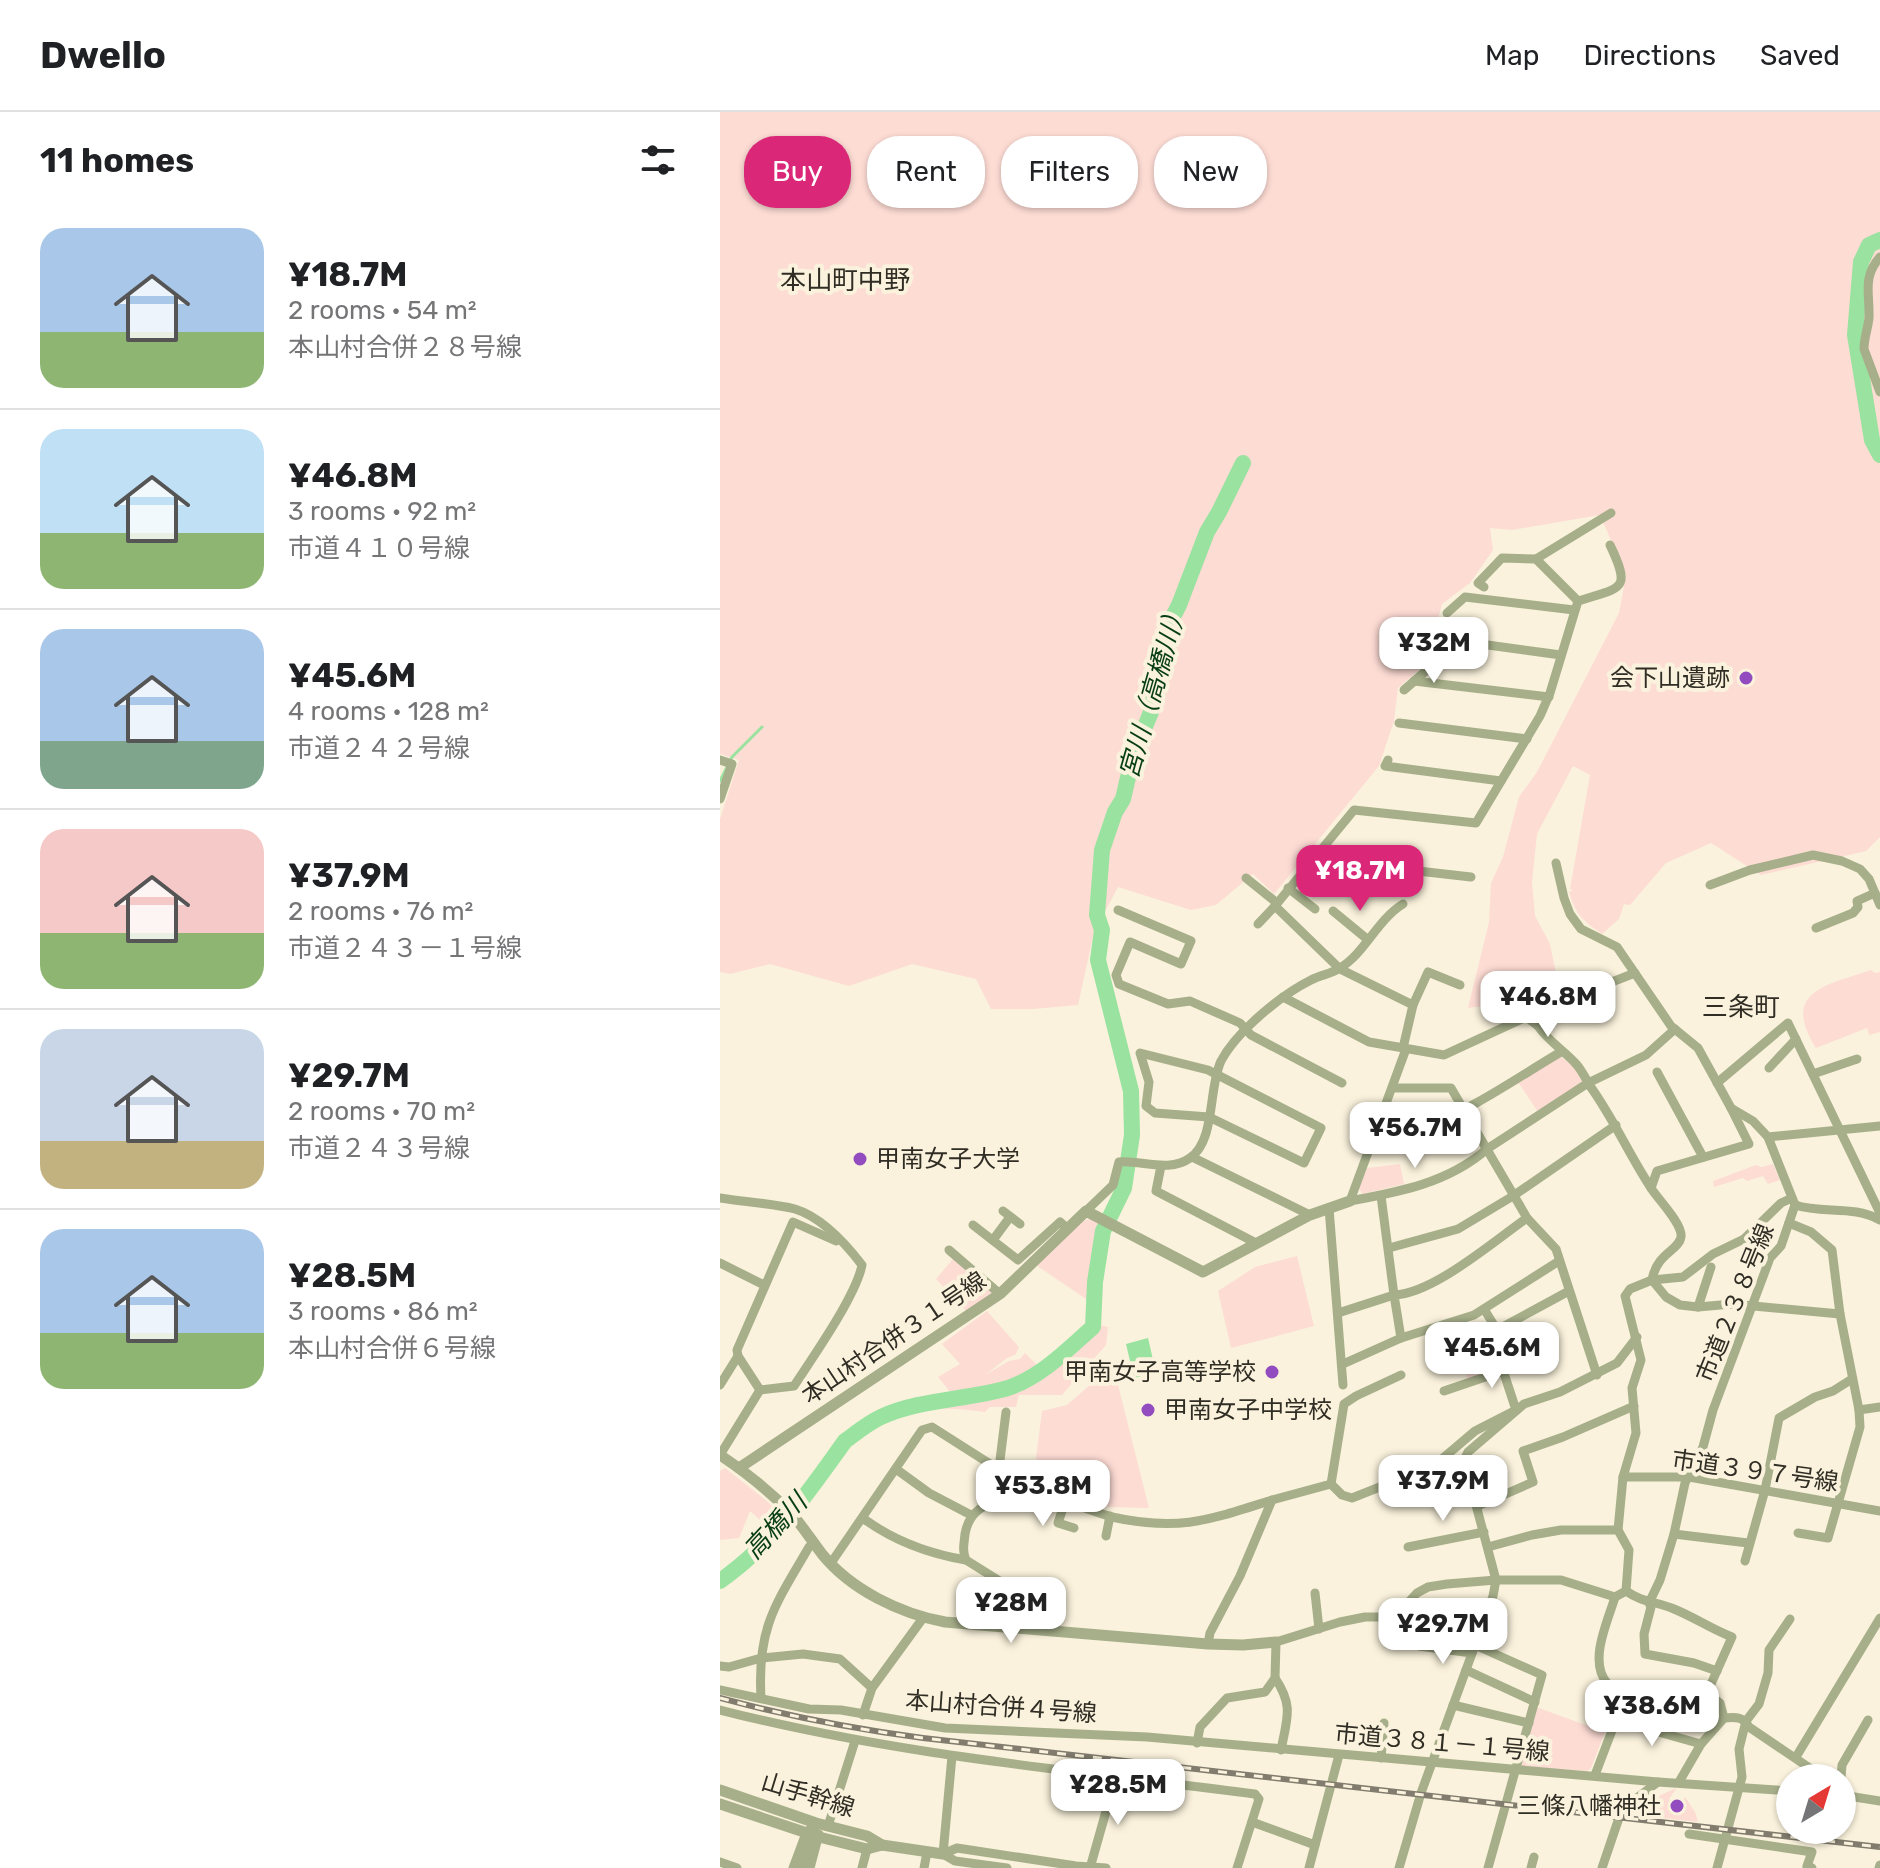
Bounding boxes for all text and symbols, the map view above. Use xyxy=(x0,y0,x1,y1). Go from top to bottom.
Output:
text: Dwello xyxy=(40,32,166,78)
text: Map xyxy=(1485,39,1539,72)
text: Directions xyxy=(1583,39,1716,72)
text: Saved xyxy=(1760,39,1840,72)
chip: Buy xyxy=(744,136,851,208)
chip: Rent xyxy=(867,136,985,208)
chip: Filters xyxy=(1001,136,1138,208)
chip: New xyxy=(1154,136,1267,208)
icon: filters xyxy=(636,138,680,182)
text: 11 homes xyxy=(40,140,194,181)
text: ¥18.7M xyxy=(288,254,407,295)
icon: home xyxy=(104,260,200,356)
district label: 本山町中野 xyxy=(780,265,910,296)
text: 2 rooms · 54 m² xyxy=(288,295,477,326)
text: 本山村合併２８号線 xyxy=(288,332,522,363)
text: ¥46.8M xyxy=(288,455,417,496)
icon: home xyxy=(104,461,200,557)
text: 3 rooms · 92 m² xyxy=(288,496,476,527)
text: 市道４１０号線 xyxy=(288,533,470,564)
water label: 宮川（高橋川） xyxy=(1113,598,1193,782)
pin: ¥32M xyxy=(1387,617,1481,685)
text: ¥32M xyxy=(1397,627,1471,658)
text: ¥45.6M xyxy=(288,655,416,696)
icon: home xyxy=(104,661,200,757)
place label: 会下山遺跡 xyxy=(1610,664,1730,692)
marker: 会下山遺跡 xyxy=(1737,669,1755,687)
text: 4 rooms · 128 m² xyxy=(288,696,489,727)
text: 市道２４２号線 xyxy=(288,733,470,764)
pin: ¥18.7M xyxy=(1295,845,1425,913)
text: ¥37.9M xyxy=(288,855,410,896)
text: ¥18.7M xyxy=(1314,855,1406,886)
icon: home xyxy=(104,861,200,957)
text: 2 rooms · 76 m² xyxy=(288,896,473,927)
text: 市道２４３－１号線 xyxy=(288,933,522,964)
pin: ¥46.8M xyxy=(1483,971,1613,1039)
text: ¥46.8M xyxy=(1499,981,1598,1012)
district label: 三条町 xyxy=(1702,992,1780,1023)
text: ¥29.7M xyxy=(288,1055,410,1096)
icon: home xyxy=(104,1061,200,1157)
text: 2 rooms · 70 m² xyxy=(288,1096,475,1127)
pin: ¥56.7M xyxy=(1350,1102,1480,1170)
text: ¥56.7M xyxy=(1368,1112,1462,1143)
text: 市道２４３号線 xyxy=(288,1133,470,1164)
place label: 甲南女子大学 xyxy=(876,1145,1020,1173)
marker: 甲南女子大学 xyxy=(851,1150,869,1168)
street label: 市道２３８号線 xyxy=(1691,1220,1779,1386)
text: ¥28.5M xyxy=(288,1255,416,1296)
icon: home xyxy=(104,1261,200,1357)
street label: 本山村合併３１号線 xyxy=(797,1266,991,1410)
text: 3 rooms · 86 m² xyxy=(288,1296,478,1327)
pin: ¥45.6M xyxy=(1427,1322,1557,1390)
text: ¥45.6M xyxy=(1443,1332,1541,1363)
text: 本山村合併６号線 xyxy=(288,1333,496,1364)
place label: 甲南女子高等学校 xyxy=(1064,1358,1256,1386)
marker: 甲南女子高等学校 xyxy=(1263,1363,1281,1381)
place label: 甲南女子中学校 xyxy=(1164,1396,1332,1424)
marker: 甲南女子中学校 xyxy=(1139,1401,1157,1419)
street label: 市道３９７号線 xyxy=(1670,1445,1840,1497)
pin: ¥37.9M xyxy=(1378,1455,1508,1523)
pin: ¥53.8M xyxy=(978,1460,1108,1528)
text: ¥37.9M xyxy=(1397,1465,1490,1496)
text: ¥53.8M xyxy=(994,1470,1092,1501)
water label: 高橋川 xyxy=(737,1485,815,1565)
pin: ¥28M xyxy=(964,1577,1058,1645)
text: ¥28M xyxy=(974,1587,1048,1618)
pin: ¥29.7M xyxy=(1378,1598,1508,1666)
text: ¥29.7M xyxy=(1396,1608,1490,1639)
pin: ¥38.6M xyxy=(1587,1680,1717,1748)
street label: 本山村合併４号線 xyxy=(904,1686,1098,1728)
text: ¥38.6M xyxy=(1603,1690,1701,1721)
street label: 市道３８１－１号線 xyxy=(1333,1720,1551,1766)
pin: ¥28.5M xyxy=(1053,1759,1183,1827)
north arrow xyxy=(1776,1764,1856,1844)
map controls xyxy=(1776,1764,1856,1844)
street label: 山手幹線 xyxy=(758,1768,858,1822)
text: ¥28.5M xyxy=(1069,1769,1167,1800)
place label: 三條八幡神社 xyxy=(1517,1792,1661,1820)
marker: 三條八幡神社 xyxy=(1668,1797,1686,1815)

